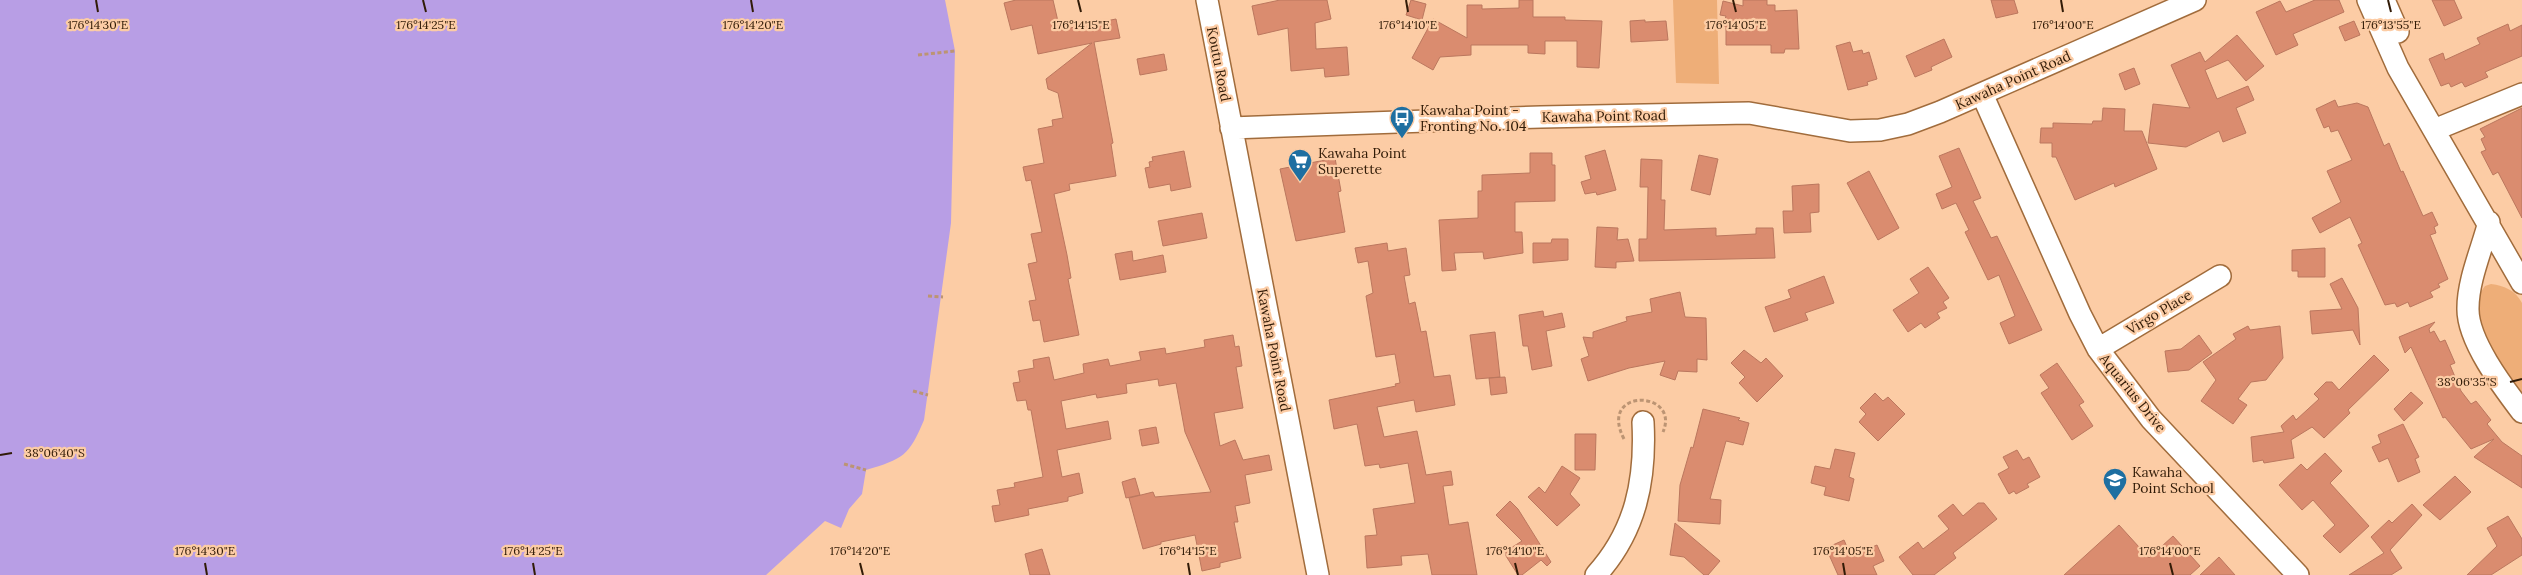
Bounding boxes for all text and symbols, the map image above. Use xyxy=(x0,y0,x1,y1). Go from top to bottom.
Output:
text: 176°14'30"E xyxy=(68,17,128,32)
text: 176°14'25"E xyxy=(396,17,456,32)
text: 176°14'20"E xyxy=(723,17,783,32)
text: 176°14'15"E xyxy=(1052,17,1110,32)
text: 176°14'10"E xyxy=(1379,17,1437,32)
text: 176°14'05"E xyxy=(1706,17,1766,32)
text: 176°14'00"E xyxy=(2032,17,2094,32)
text: 176°13'55"E xyxy=(2361,17,2421,32)
street label: Koutu Road xyxy=(1203,25,1235,103)
street label: Kawaha Point Road xyxy=(1952,46,2074,114)
place label: Kawaha Point - Fronting No. 104 xyxy=(1420,101,1527,135)
bus stop icon: Kawaha Point - Fronting No. 104 xyxy=(1389,105,1415,139)
street label: Kawaha Point Road xyxy=(1542,106,1666,126)
place label: Kawaha Point Superette xyxy=(1318,144,1407,178)
supermarket icon: Kawaha Point Superette xyxy=(1287,148,1313,182)
street label: Virgo Place xyxy=(2122,285,2195,339)
street label: Kawaha Point Road xyxy=(1253,287,1295,413)
street label: Aquarius Drive xyxy=(2095,349,2170,436)
text: 38°06'35"S xyxy=(2437,374,2497,389)
text: 38°06'40"S xyxy=(25,445,85,460)
place label: Kawaha Point School xyxy=(2132,463,2214,497)
school or university icon: Kawaha Point School xyxy=(2102,467,2128,501)
text: 176°14'30"E xyxy=(175,543,235,558)
text: 176°14'25"E xyxy=(503,543,563,558)
text: 176°14'20"E xyxy=(830,543,890,558)
text: 176°14'15"E xyxy=(1159,543,1217,558)
text: 176°14'10"E xyxy=(1486,543,1544,558)
text: 176°14'05"E xyxy=(1813,543,1873,558)
text: 176°14'00"E xyxy=(2139,543,2201,558)

